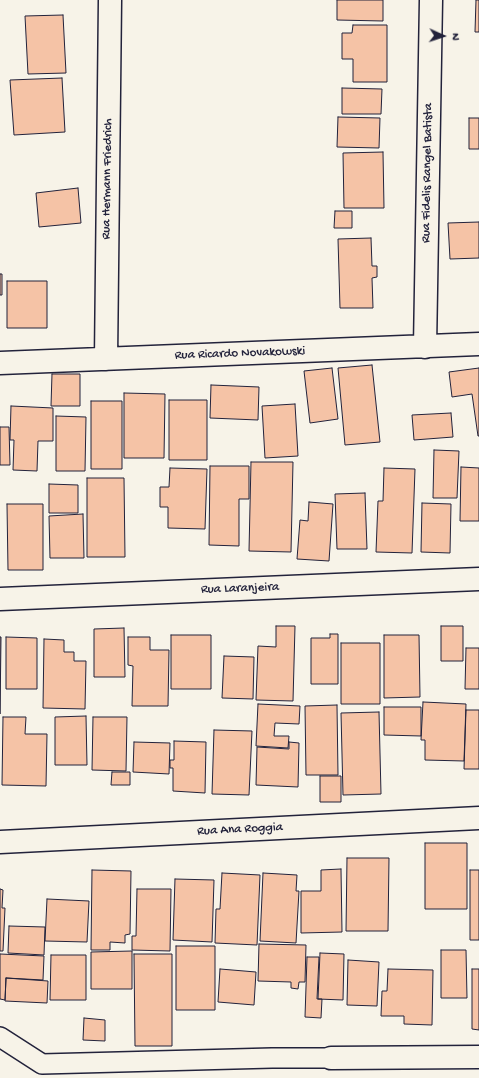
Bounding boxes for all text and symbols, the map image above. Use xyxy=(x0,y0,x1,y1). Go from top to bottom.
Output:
north arrow xyxy=(423,16,463,56)
text: N xyxy=(449,33,461,41)
street label: Rua Fidelis Rangel Batista xyxy=(419,103,437,243)
street label: Rua Hermann Friedrich xyxy=(99,118,117,240)
street label: Rua Ricardo Novakowski xyxy=(174,344,306,364)
street label: Rua Laranjeira xyxy=(201,580,279,598)
street label: Rua Ana Roggia xyxy=(197,820,283,840)

